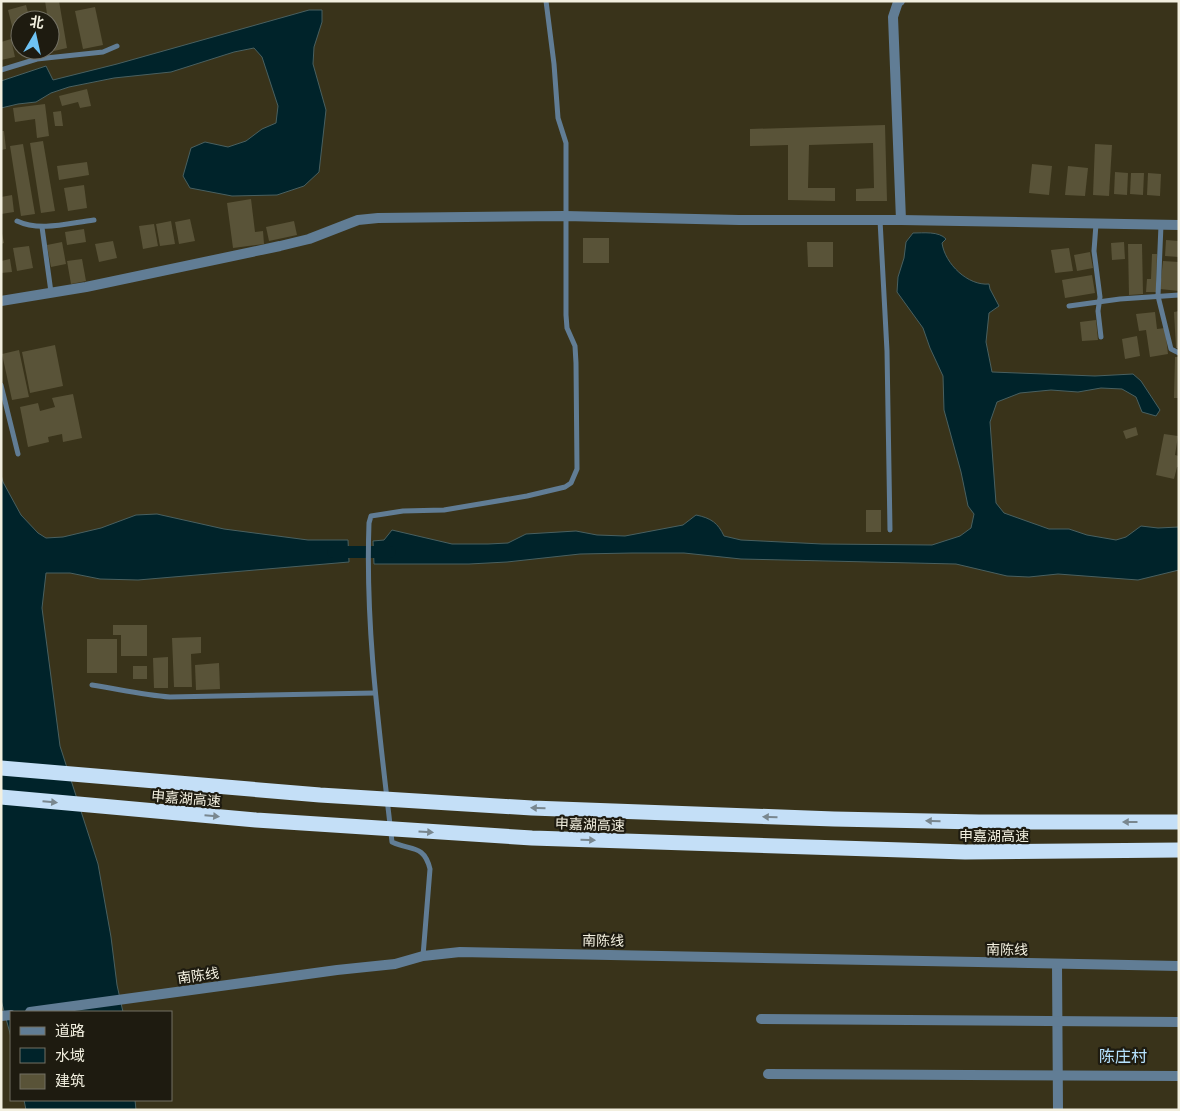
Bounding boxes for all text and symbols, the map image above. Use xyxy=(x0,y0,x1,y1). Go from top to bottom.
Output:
north arrow xyxy=(10,10,60,60)
text: 北 xyxy=(29,12,45,31)
street label: 申嘉湖高速 xyxy=(150,786,222,810)
one-way arrow xyxy=(42,798,58,806)
one-way arrow xyxy=(529,804,545,812)
one-way arrow xyxy=(204,812,220,820)
one-way arrow xyxy=(762,812,778,820)
street label: 申嘉湖高速 xyxy=(555,814,625,834)
one-way arrow xyxy=(924,817,940,825)
one-way arrow xyxy=(1122,818,1138,826)
street label: 申嘉湖高速 xyxy=(959,827,1029,844)
one-way arrow xyxy=(418,828,434,836)
one-way arrow xyxy=(581,836,597,844)
street label: 南陈线 xyxy=(582,931,624,949)
street label: 南陈线 xyxy=(986,940,1028,958)
street label: 南陈线 xyxy=(176,964,220,986)
legend xyxy=(10,1011,172,1101)
text: 道路 xyxy=(55,1021,85,1040)
text: 水域 xyxy=(55,1046,85,1065)
district label: 陈庄村 xyxy=(1099,1046,1147,1066)
text: 建筑 xyxy=(55,1071,85,1090)

